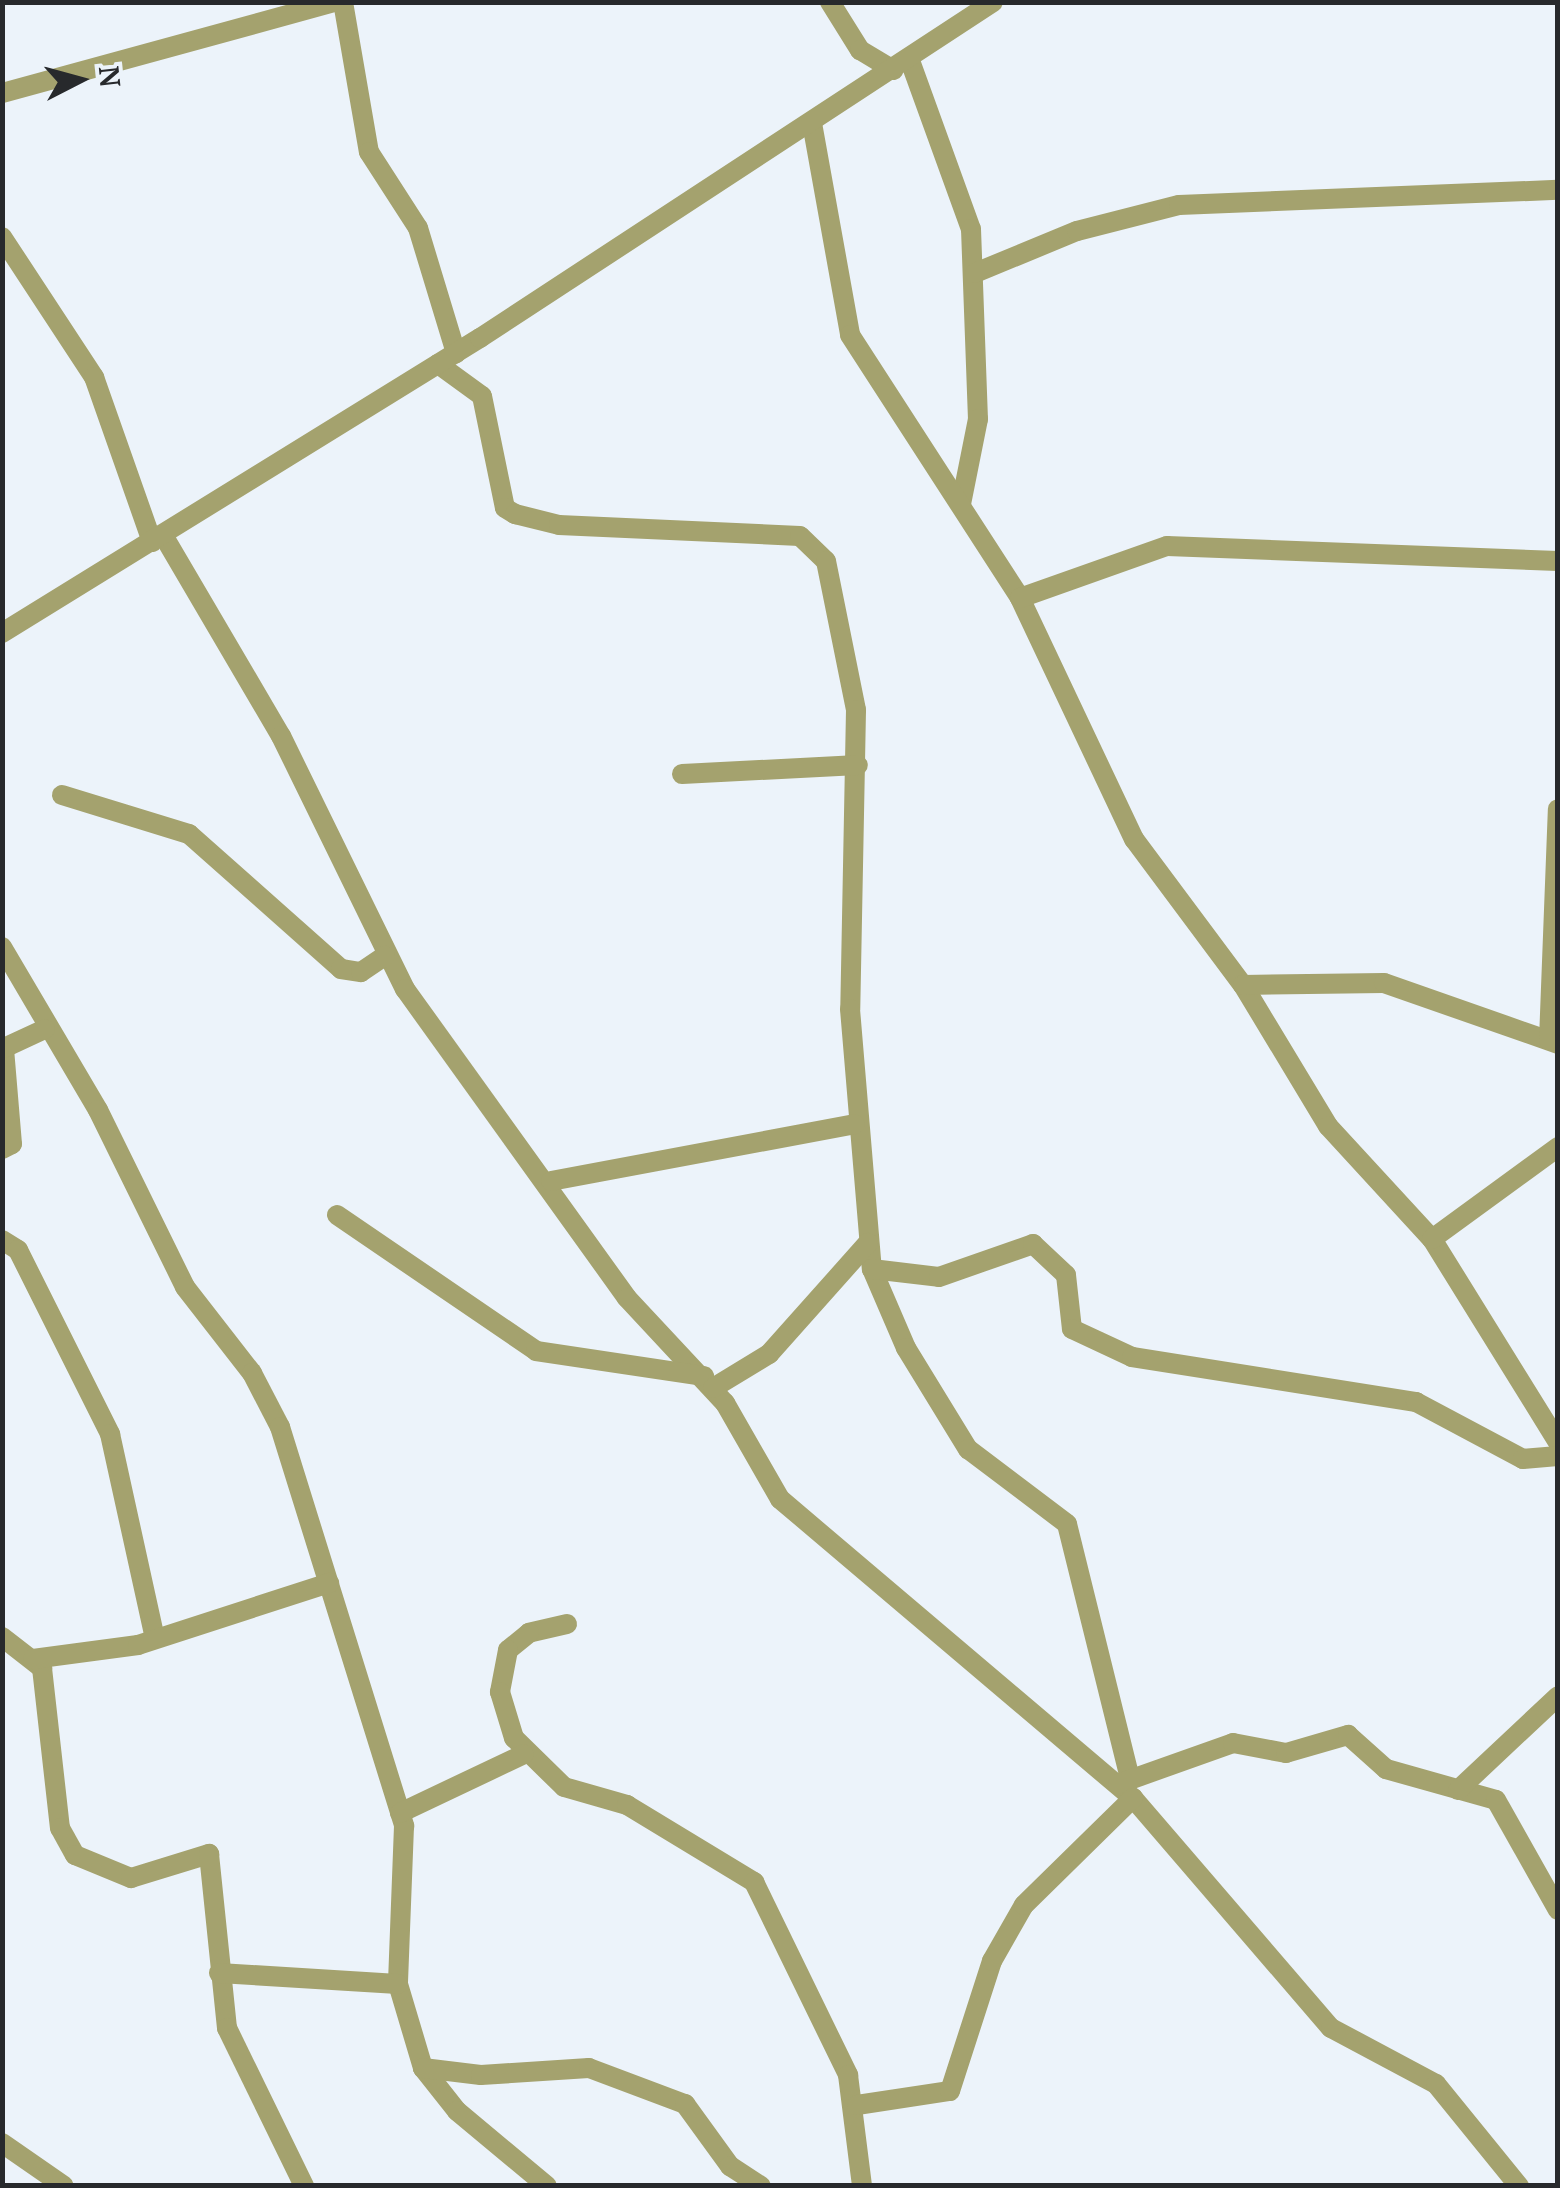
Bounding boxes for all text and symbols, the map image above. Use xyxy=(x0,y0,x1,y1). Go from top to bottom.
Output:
north arrow xyxy=(30,30,130,130)
text: N xyxy=(91,64,130,89)

